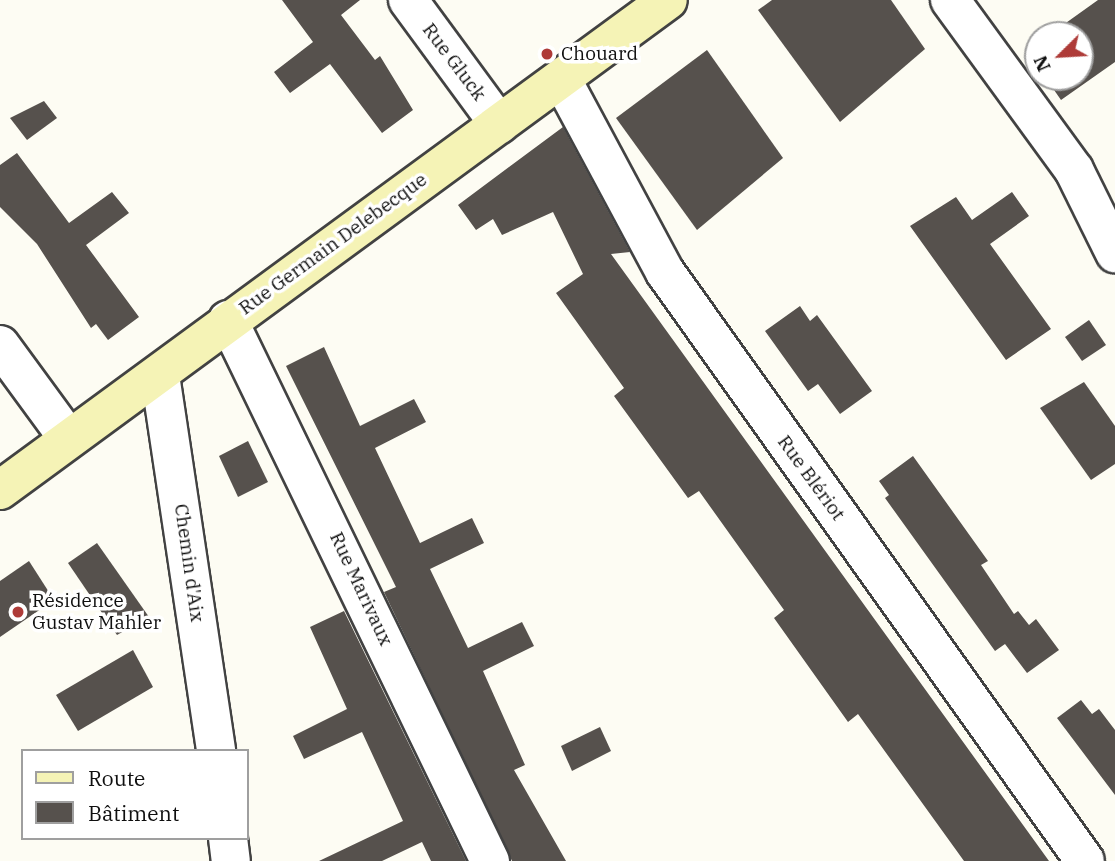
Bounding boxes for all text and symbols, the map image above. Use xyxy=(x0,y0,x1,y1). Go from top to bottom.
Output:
street label: Rue Gluck xyxy=(417,19,491,105)
north arrow xyxy=(1024,21,1094,91)
place label: Chouard xyxy=(561,43,638,65)
marker: Chouard xyxy=(539,46,555,62)
text: N xyxy=(1028,52,1056,75)
street label: Rue Germain Delebecque xyxy=(235,168,431,320)
street label: Rue Blériot xyxy=(773,431,849,525)
street label: Chemin d'Aix xyxy=(169,502,209,624)
street label: Rue Marivaux xyxy=(325,528,397,650)
place label: Résidence Gustav Mahler xyxy=(32,590,161,634)
marker: Résidence Gustav Mahler xyxy=(10,604,26,620)
legend xyxy=(21,749,248,840)
text: Route xyxy=(88,764,145,792)
text: Bâtiment xyxy=(88,799,179,827)

